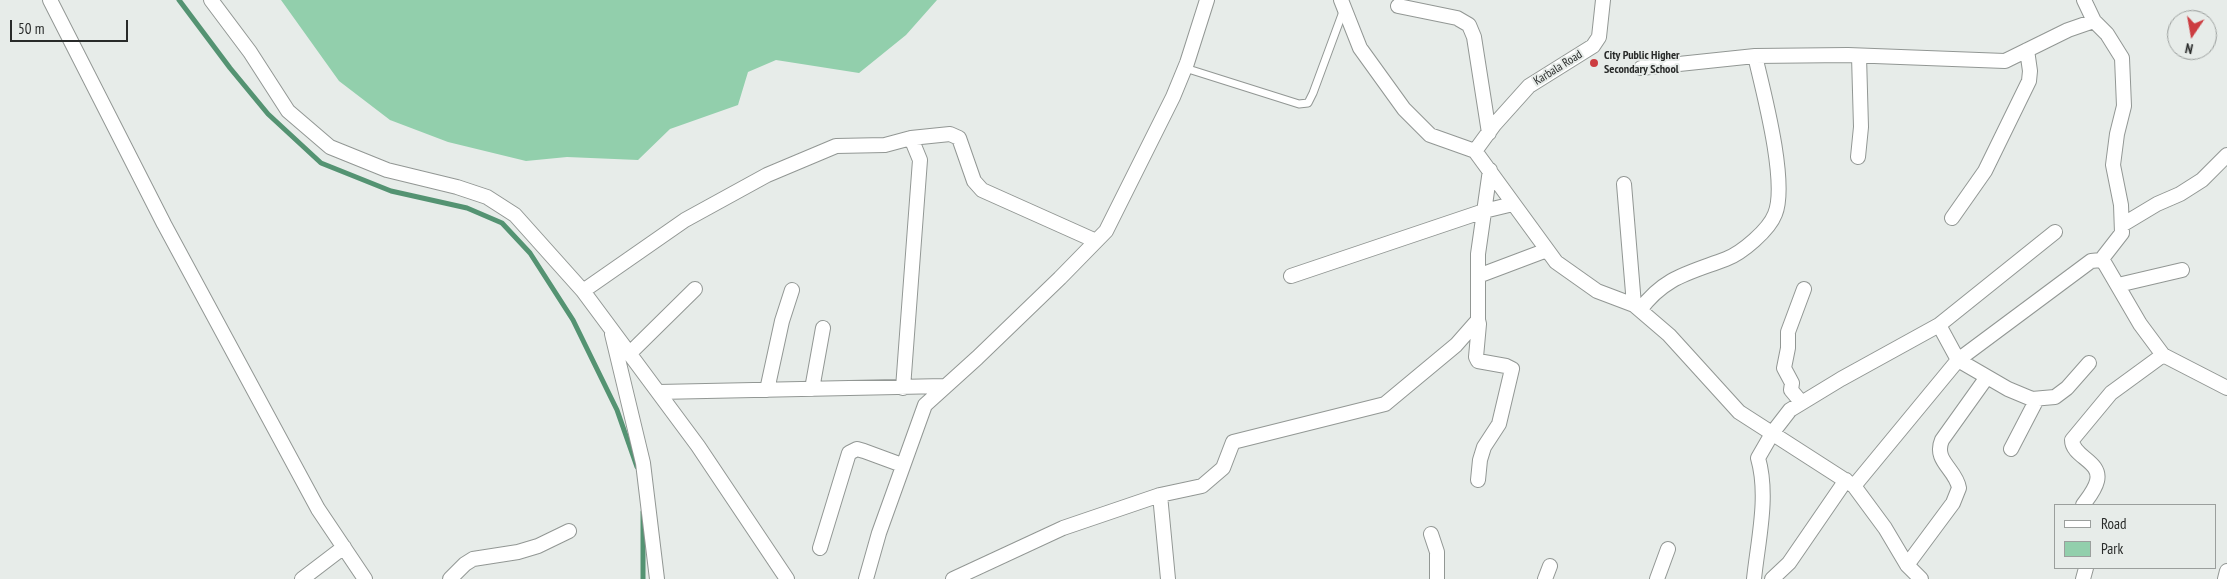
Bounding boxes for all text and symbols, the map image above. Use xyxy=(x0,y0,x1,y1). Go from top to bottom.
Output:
scale bar xyxy=(12,10,130,42)
north arrow xyxy=(2167,10,2217,60)
text: 50 m xyxy=(18,19,44,38)
text: N xyxy=(2184,39,2195,58)
street label: Karbala Road xyxy=(1531,47,1585,89)
place label: City Public Higher Secondary School xyxy=(1604,49,1680,77)
marker: City Public Higher Secondary School xyxy=(1588,57,1600,69)
legend xyxy=(2054,504,2217,569)
text: Road xyxy=(2101,514,2127,533)
text: Park xyxy=(2101,539,2123,558)

